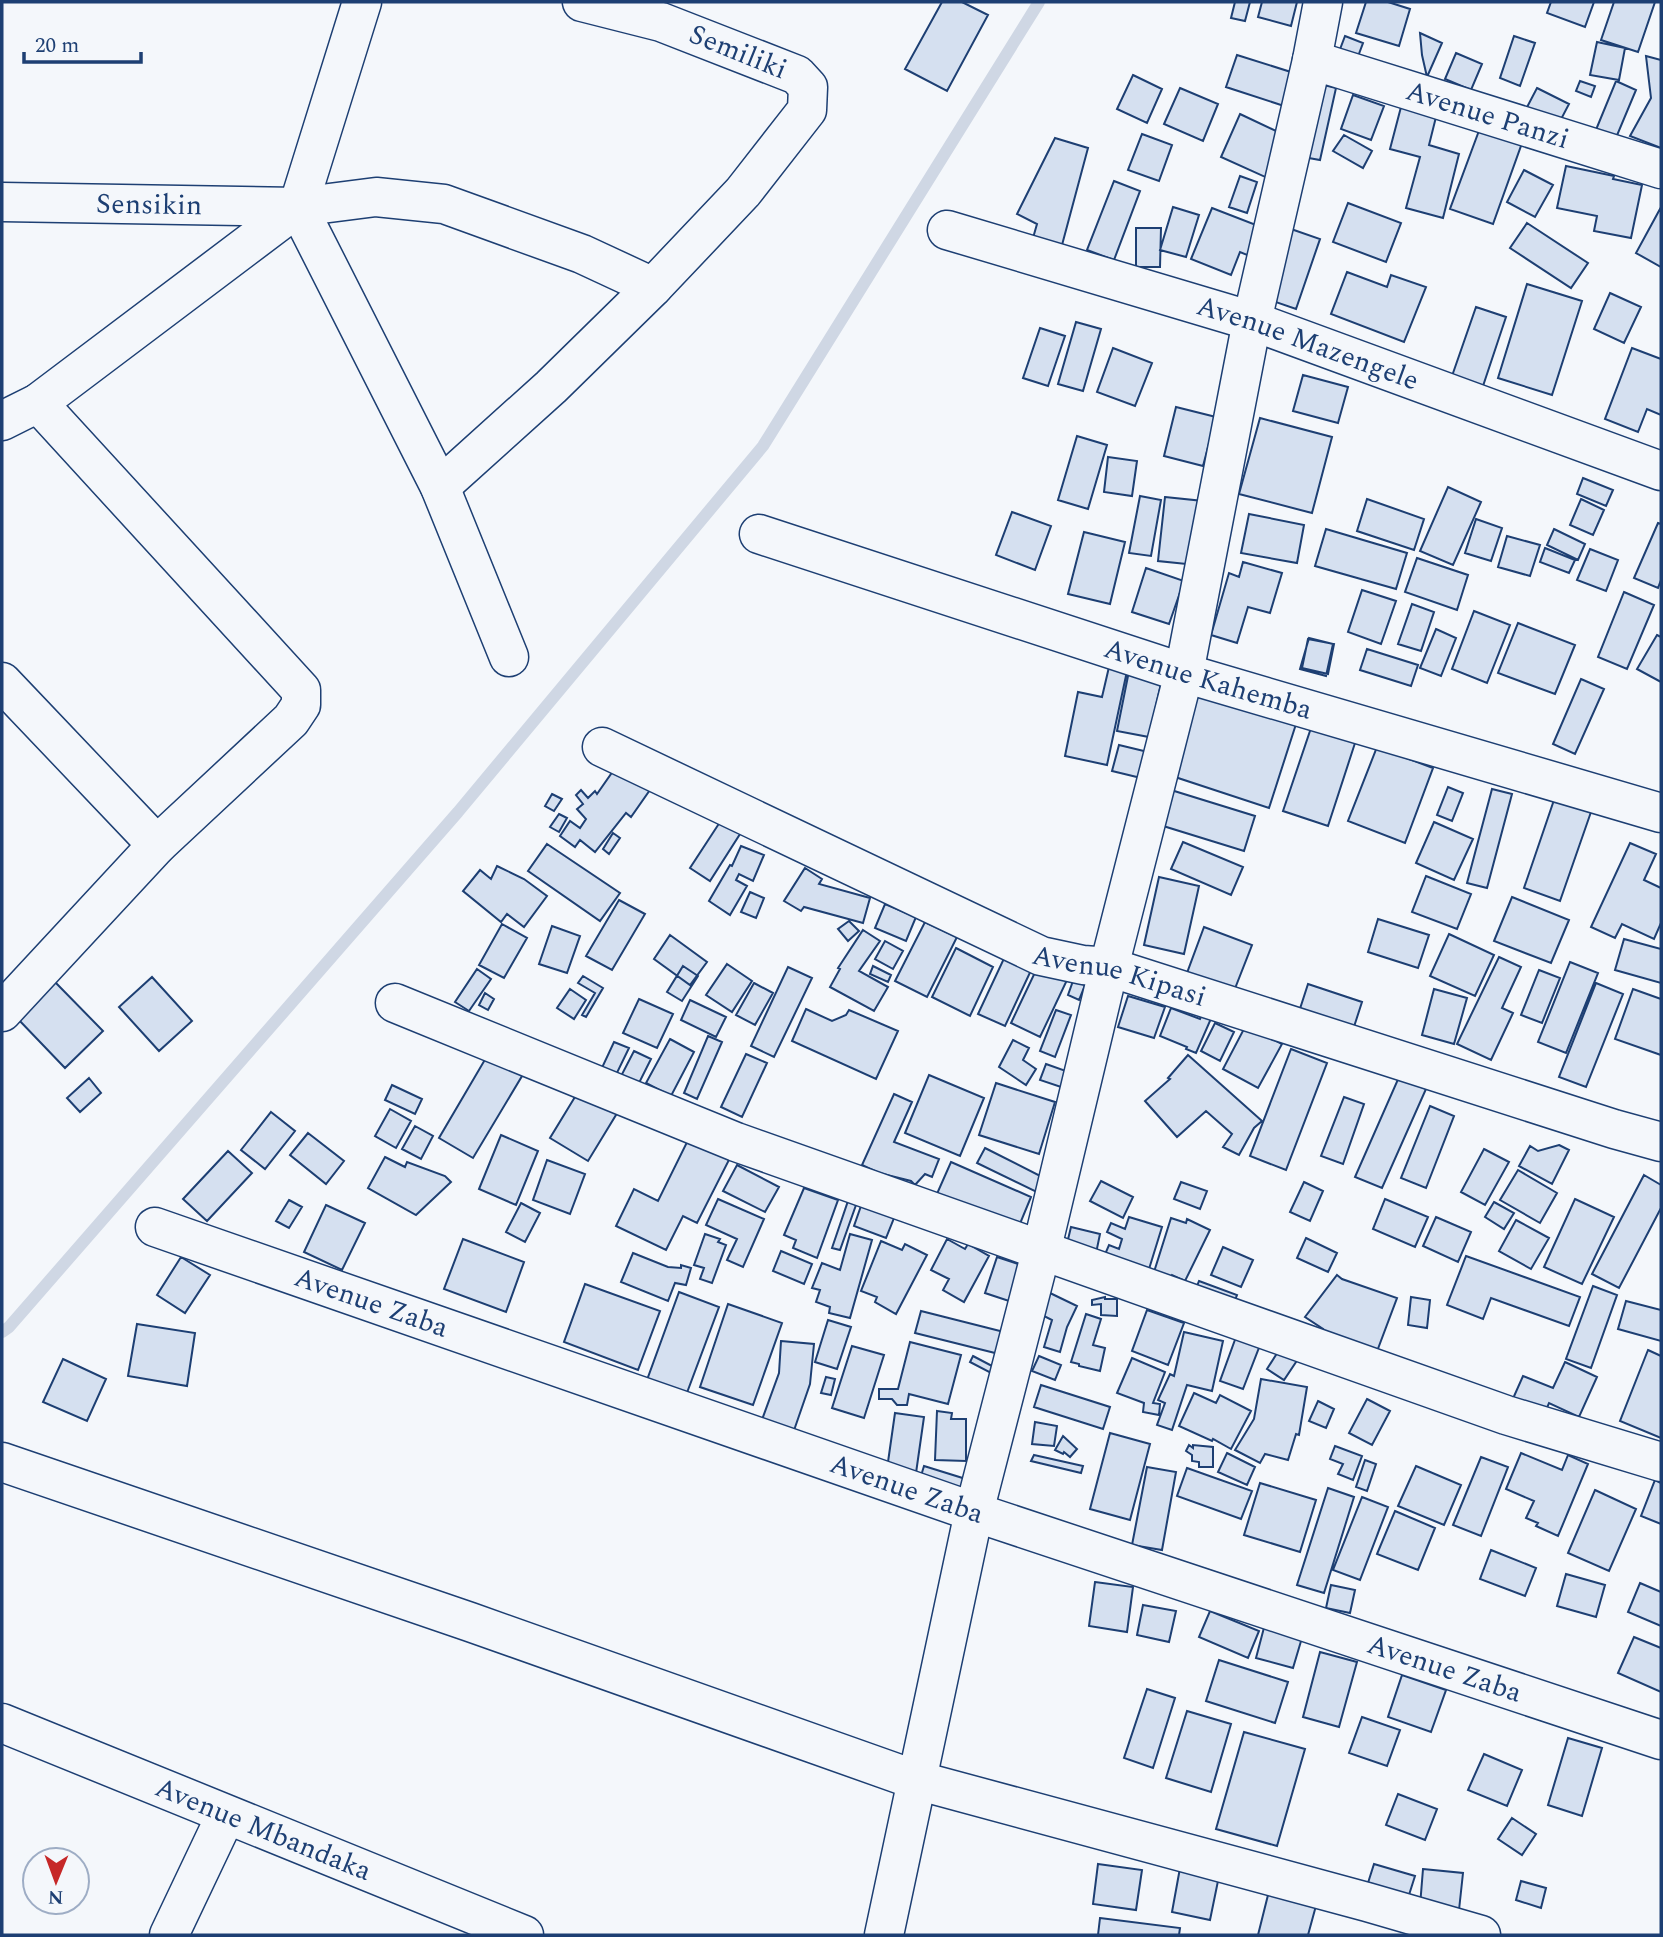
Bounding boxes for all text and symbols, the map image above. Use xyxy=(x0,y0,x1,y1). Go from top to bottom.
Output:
street label: Semiliki xyxy=(682,13,794,91)
scale bar xyxy=(24,21,142,65)
text: 20 m xyxy=(35,30,79,62)
street label: Avenue Panzi xyxy=(1401,69,1575,161)
street label: Sensikin xyxy=(95,182,202,227)
street label: Avenue Mazengele xyxy=(1191,284,1425,402)
street label: Avenue Kahemba xyxy=(1098,627,1318,731)
street label: Avenue Kipasi xyxy=(1028,933,1212,1018)
street label: Avenue Zaba xyxy=(288,1256,455,1349)
street label: Avenue Zaba xyxy=(824,1442,990,1535)
street label: Avenue Zaba xyxy=(1362,1622,1528,1714)
street label: Avenue Mbandaka xyxy=(148,1766,378,1892)
north arrow xyxy=(21,1846,91,1916)
text: N xyxy=(48,1882,64,1911)

